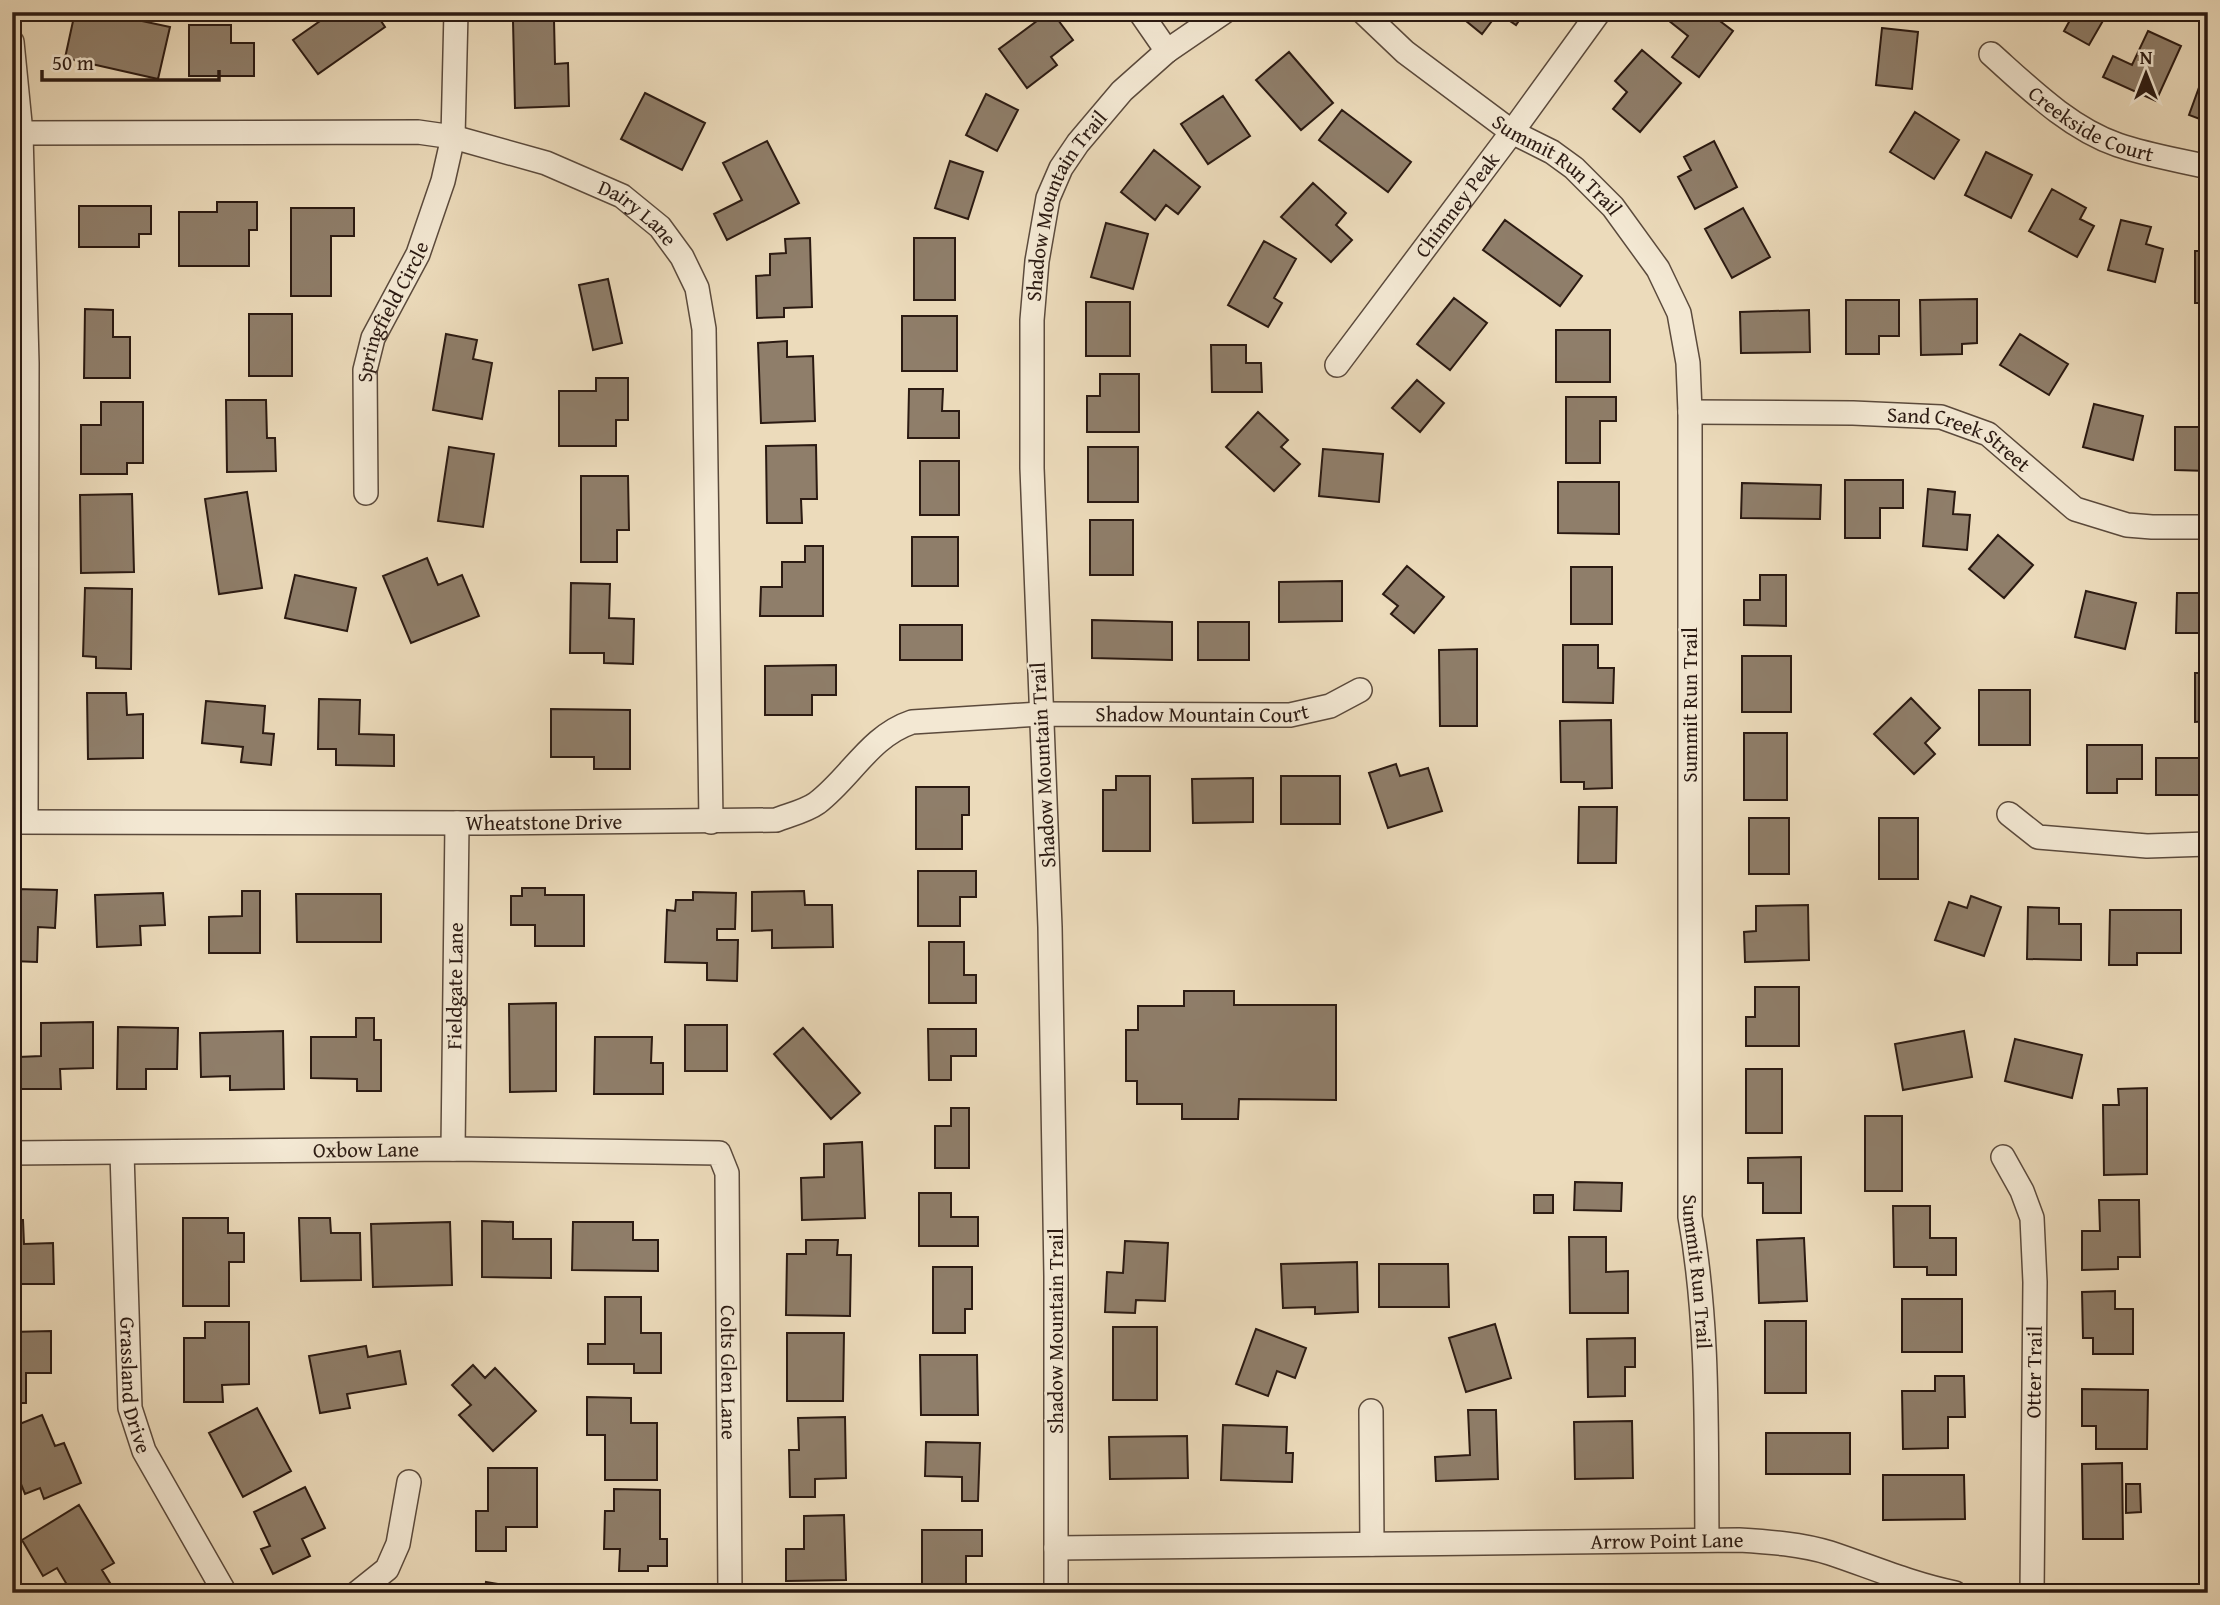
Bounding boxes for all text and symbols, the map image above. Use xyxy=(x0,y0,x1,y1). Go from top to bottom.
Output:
scale bar xyxy=(42,38,219,82)
north arrow xyxy=(2112,38,2182,108)
text: N xyxy=(2140,43,2153,71)
text: 50 m xyxy=(52,47,94,78)
street label: Creekside Court xyxy=(2022,78,2157,170)
street label: Shadow Mountain Trail xyxy=(1018,103,1114,303)
street label: Summit Run Trail xyxy=(1486,106,1630,222)
street label: Chimney Peak xyxy=(1407,145,1507,264)
street label: Dairy Lane xyxy=(593,171,685,252)
street label: Springfield Circle xyxy=(349,237,436,383)
street label: Sand Creek Street xyxy=(1886,399,2038,480)
street label: Summit Run Trail xyxy=(1674,627,1705,783)
street label: Shadow Mountain Trail xyxy=(1022,661,1063,869)
street label: Shadow Mountain Court xyxy=(1095,695,1312,730)
street label: Wheatstone Drive xyxy=(466,806,623,838)
street label: Fieldgate Lane xyxy=(438,922,471,1050)
street label: Oxbow Lane xyxy=(313,1133,419,1165)
street label: Summit Run Trail xyxy=(1675,1194,1720,1350)
street label: Shadow Mountain Trail xyxy=(1040,1228,1071,1434)
street label: Colts Glen Lane xyxy=(713,1305,745,1440)
street label: Grassland Drive xyxy=(112,1316,160,1457)
street label: Otter Trail xyxy=(2017,1325,2050,1419)
street label: Arrow Point Lane xyxy=(1590,1524,1744,1557)

